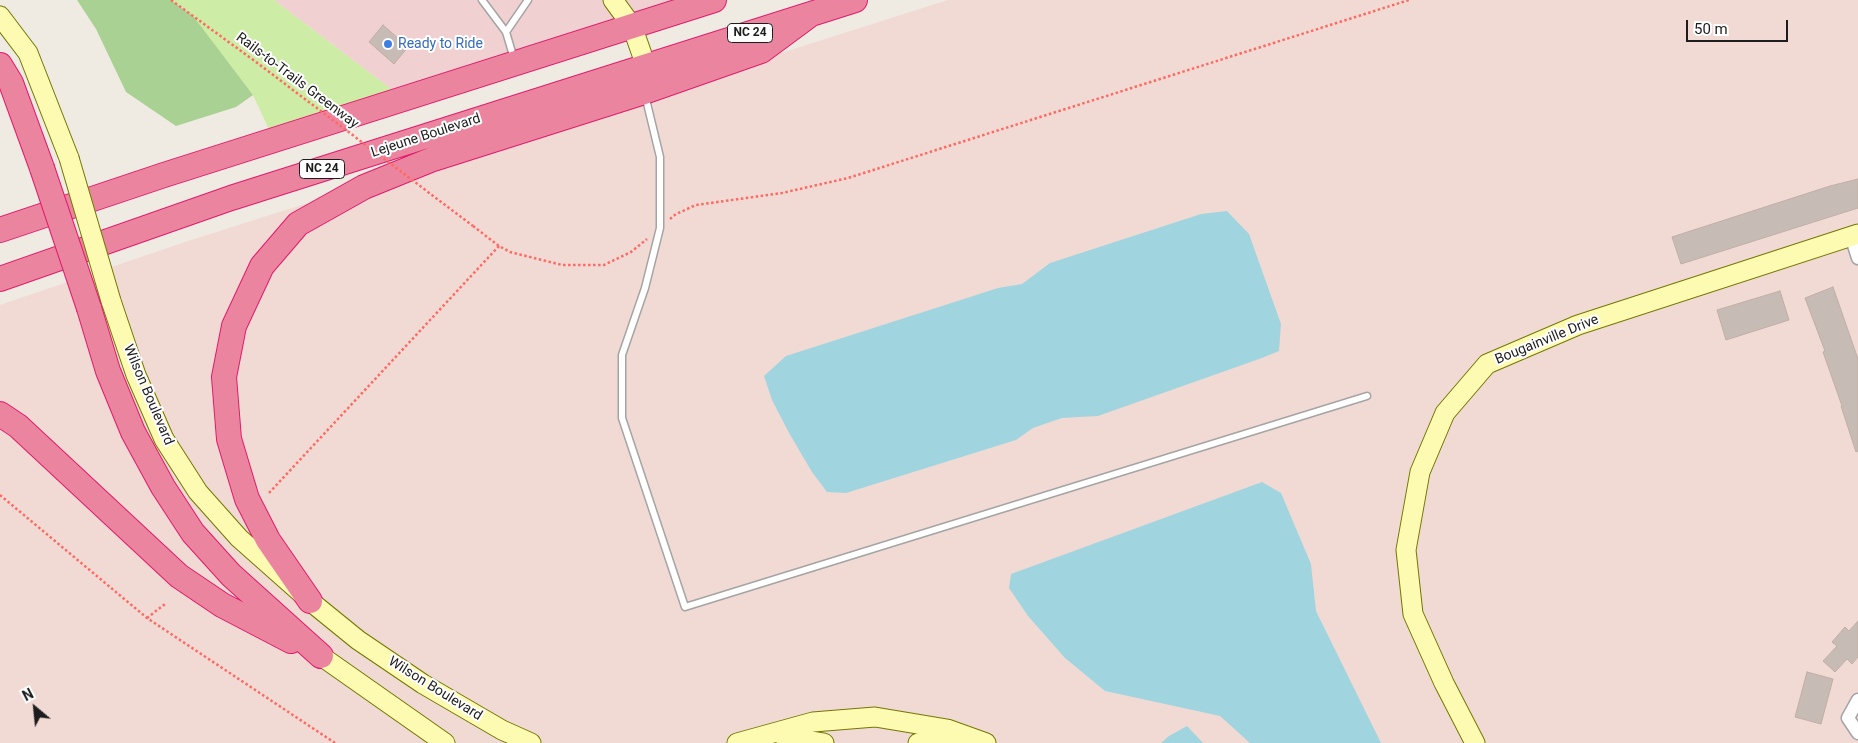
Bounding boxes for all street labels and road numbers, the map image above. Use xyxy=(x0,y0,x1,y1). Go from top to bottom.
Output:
road number: NC 24 xyxy=(728,23,772,42)
street label: Rails-to-Trails Greenway xyxy=(232,29,362,133)
street label: Lejeune Boulevard xyxy=(369,110,483,162)
road number: NC 24 xyxy=(300,160,344,178)
street label: Bougainville Drive xyxy=(1493,312,1601,368)
street label: Wilson Boulevard xyxy=(119,342,177,448)
street label: Wilson Boulevard xyxy=(385,653,485,725)

